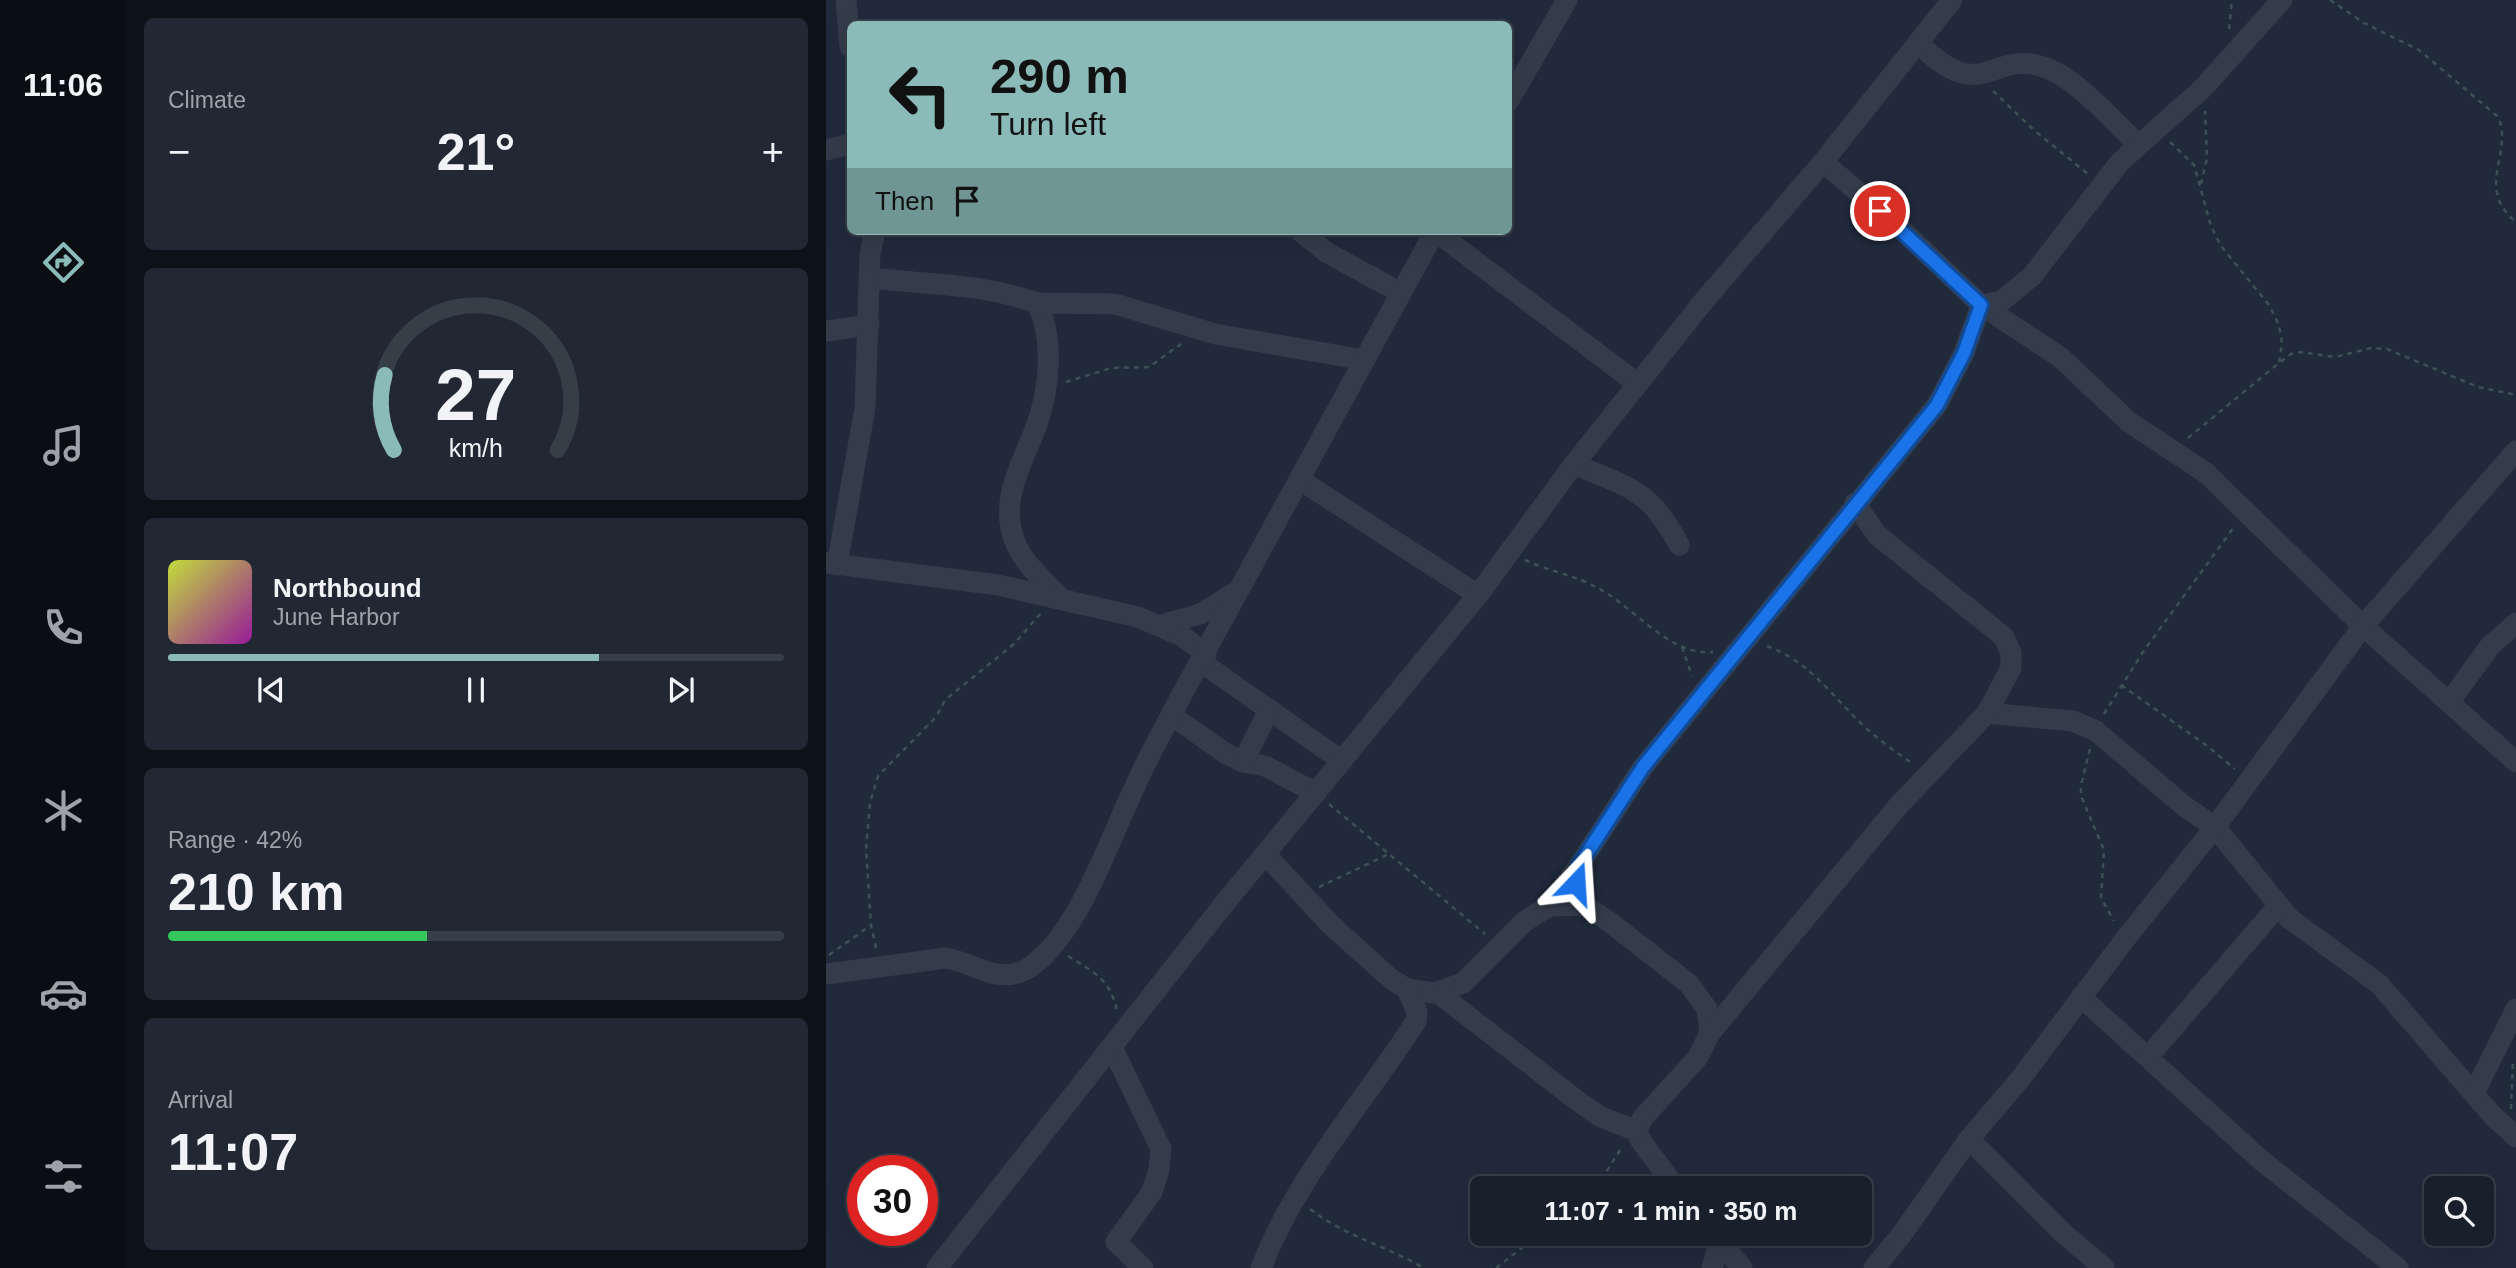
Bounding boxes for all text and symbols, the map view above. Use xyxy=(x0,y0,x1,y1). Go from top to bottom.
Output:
icon: left xyxy=(875,49,966,140)
text: 290 m xyxy=(990,49,1129,103)
text: 11:06 xyxy=(23,67,103,103)
text: Climate xyxy=(168,87,246,113)
text: Turn left xyxy=(990,106,1106,142)
text: 21° xyxy=(437,123,515,181)
text: − xyxy=(168,131,190,173)
text: + xyxy=(762,131,784,173)
pin xyxy=(1850,181,1910,241)
icon: arrive xyxy=(948,182,986,220)
text: Then xyxy=(875,186,934,216)
icon: arrive xyxy=(1861,192,1899,230)
icon: directions xyxy=(39,238,88,287)
text: 27 xyxy=(436,354,516,435)
icon: music xyxy=(39,421,88,470)
text: km/h xyxy=(449,434,503,462)
text: Northbound xyxy=(273,573,422,603)
icon: phone xyxy=(39,603,88,652)
text: June Harbor xyxy=(273,604,400,630)
icon: previous xyxy=(252,671,290,709)
icon: pause xyxy=(457,671,495,709)
icon: next xyxy=(662,671,700,709)
icon: climate xyxy=(39,786,88,835)
text: Range · 42% xyxy=(168,827,302,853)
position arrow xyxy=(1539,846,1613,920)
text: 210 km xyxy=(168,863,344,921)
icon: car xyxy=(39,969,88,1018)
text: Arrival xyxy=(168,1087,233,1113)
text: 11:07 xyxy=(168,1123,298,1181)
icon: filters xyxy=(39,1152,88,1201)
speed limit sign: 30 xyxy=(847,1155,938,1246)
map controls xyxy=(2424,1176,2494,1246)
button: search xyxy=(2424,1176,2494,1246)
text: 11:07 · 1 min · 350 m xyxy=(1545,1196,1797,1226)

